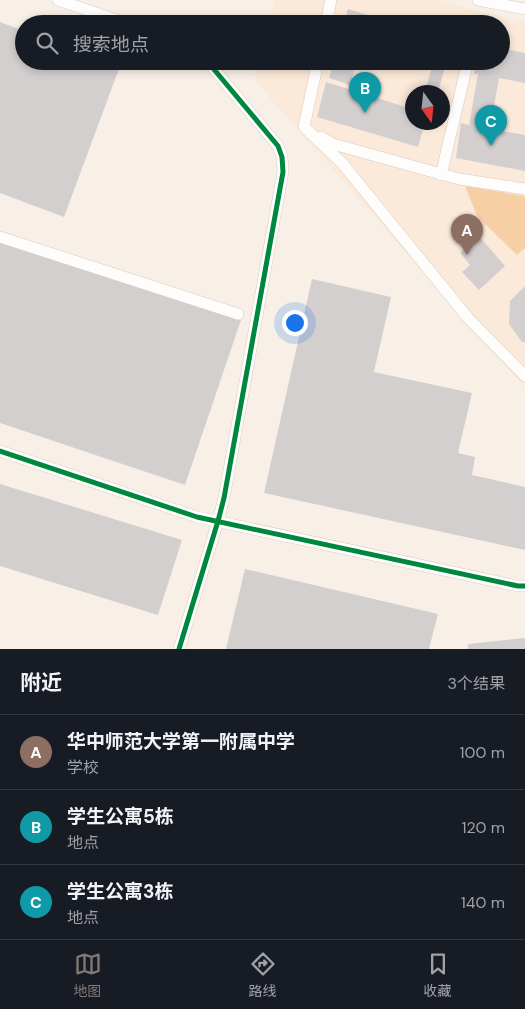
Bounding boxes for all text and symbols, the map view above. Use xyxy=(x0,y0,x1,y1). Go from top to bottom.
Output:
search box xyxy=(15,15,510,70)
icon: search xyxy=(33,29,61,57)
text: 搜索地点 xyxy=(73,32,149,57)
pin: B xyxy=(349,72,381,113)
north arrow xyxy=(405,85,450,130)
pin: C xyxy=(475,105,507,146)
pin: A xyxy=(451,214,483,255)
your location xyxy=(282,310,308,336)
text: 附近 xyxy=(20,669,62,697)
text: 3个结果 xyxy=(448,673,505,694)
text: 华中师范大学第一附属中学 xyxy=(67,729,295,754)
text: A xyxy=(30,742,42,763)
text: 100 m xyxy=(460,742,505,763)
text: 学校 xyxy=(67,757,99,778)
text: 学生公寓5栋 xyxy=(67,804,174,829)
text: B xyxy=(31,817,41,838)
text: 120 m xyxy=(461,817,505,838)
text: 地点 xyxy=(67,832,99,853)
text: 学生公寓3栋 xyxy=(67,879,173,904)
text: C xyxy=(30,892,42,913)
text: 140 m xyxy=(461,892,505,913)
text: 地点 xyxy=(67,907,99,928)
tab: 地图 xyxy=(74,950,102,1000)
tab: 路线 xyxy=(249,950,277,1000)
tab: 收藏 xyxy=(424,950,452,1000)

